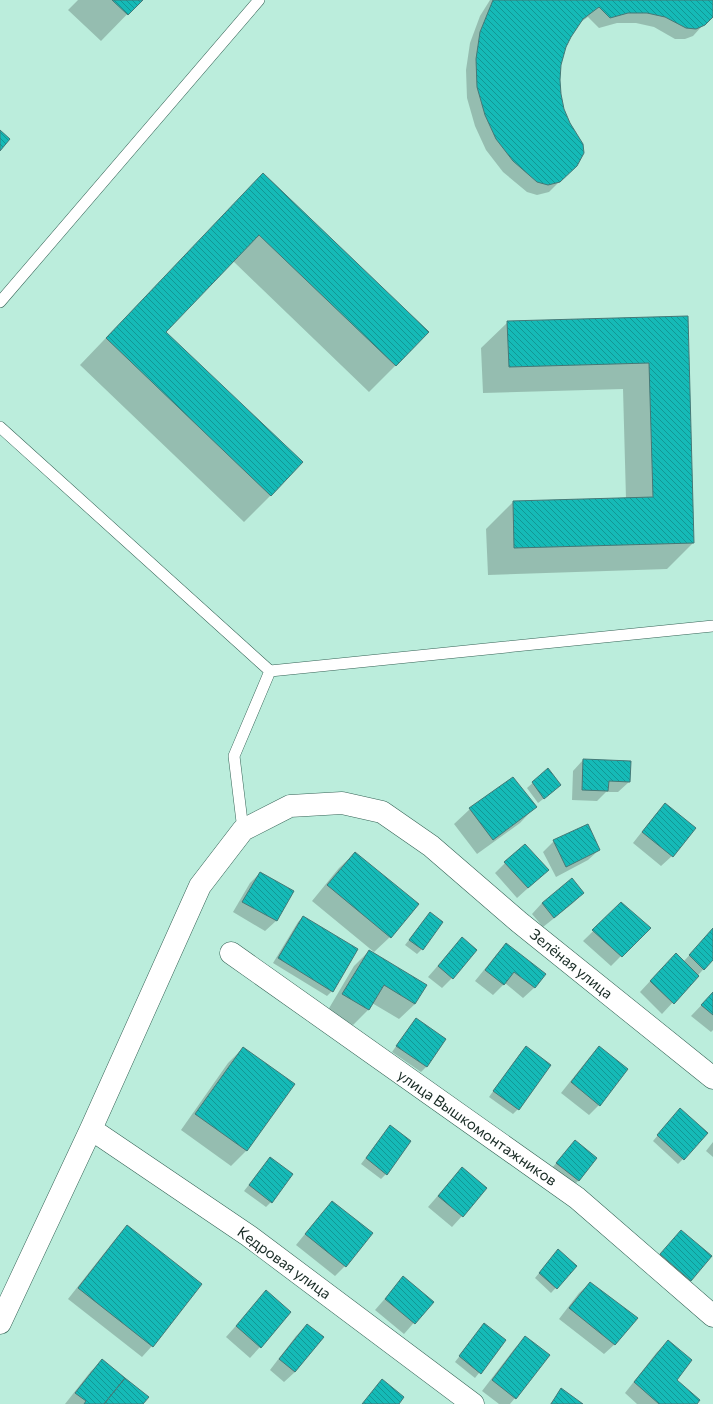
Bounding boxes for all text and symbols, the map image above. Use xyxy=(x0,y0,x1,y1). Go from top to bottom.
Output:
street label: Зелёная улица xyxy=(527,924,617,1002)
street label: улица Вышкомонтажников xyxy=(395,1065,561,1189)
street label: Кедровая улица xyxy=(234,1222,335,1302)

